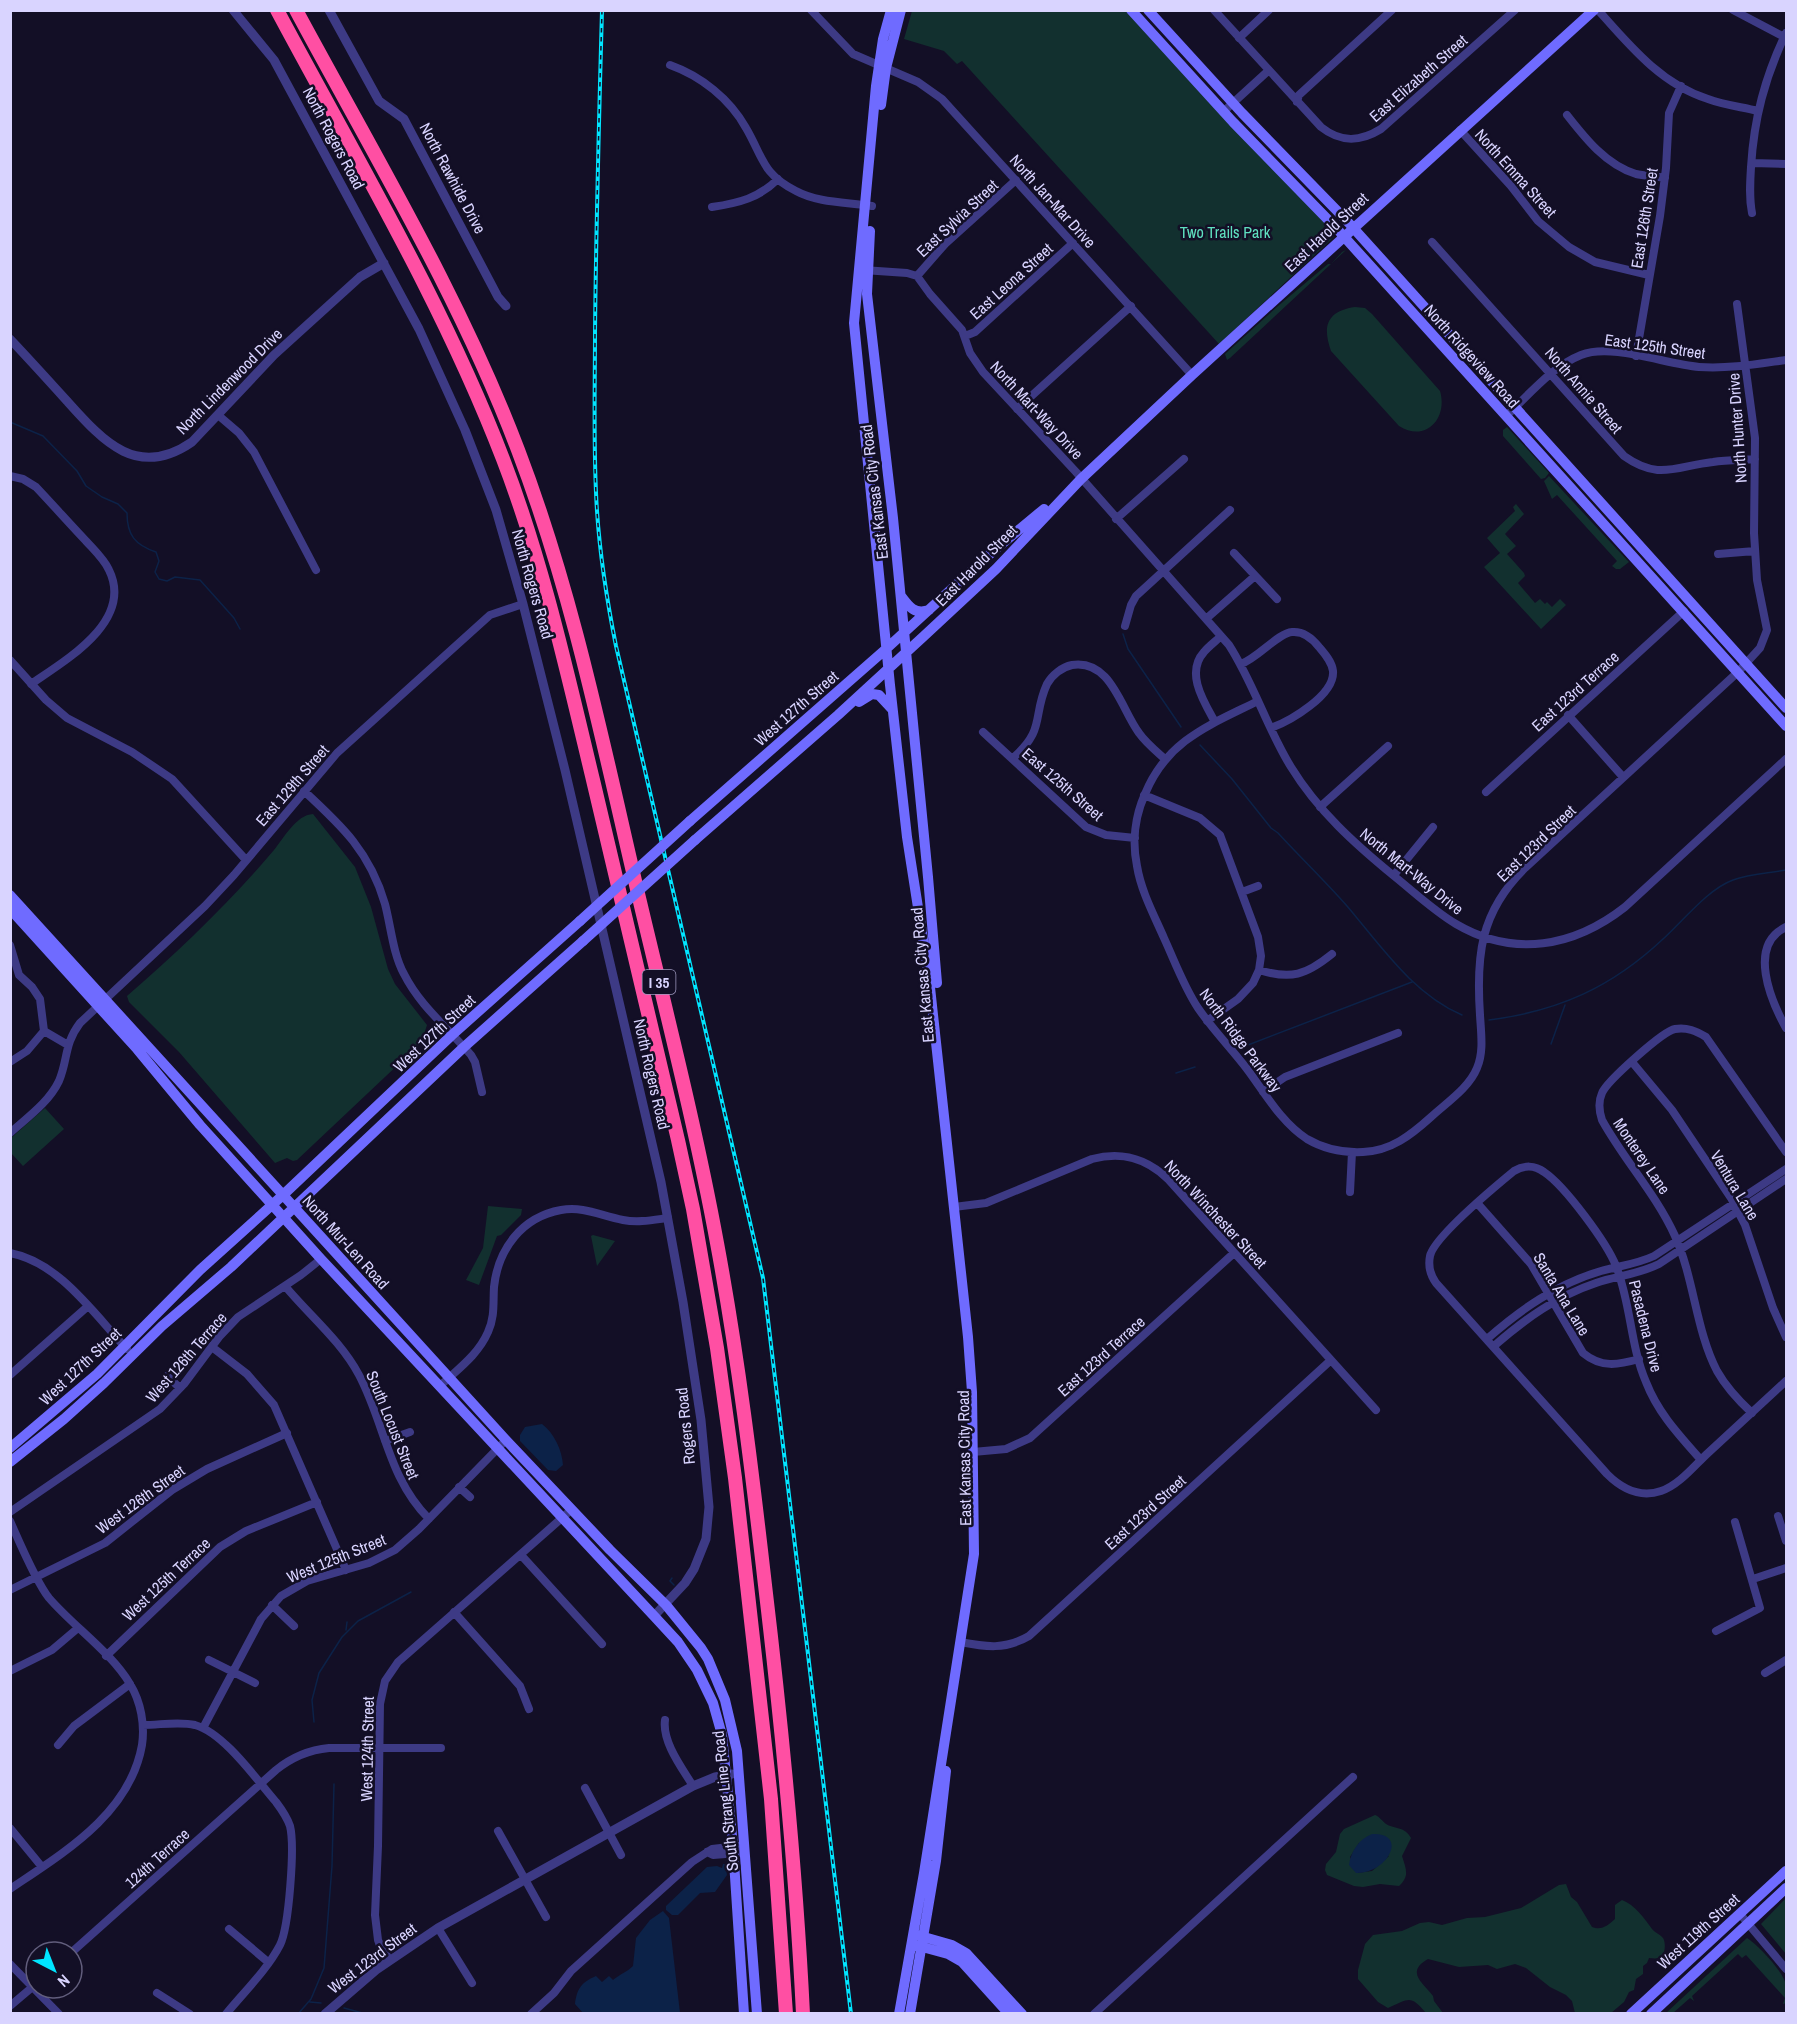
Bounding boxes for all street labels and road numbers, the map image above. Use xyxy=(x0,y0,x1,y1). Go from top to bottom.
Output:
street label: East Elizabeth Street xyxy=(1364,29,1472,127)
street label: North Rogers Road xyxy=(298,83,370,193)
street label: North Rawhide Drive xyxy=(415,119,491,237)
street label: North Emma Street xyxy=(1470,124,1562,222)
street label: North Jan-Mar Drive xyxy=(1005,149,1101,253)
street label: East 126th Street xyxy=(1625,166,1663,270)
street label: East Sylvia Street xyxy=(911,174,1003,262)
street label: East Harold Street xyxy=(1279,187,1373,277)
street label: East Leona Street xyxy=(965,237,1058,324)
street label: North Ridgeview Road xyxy=(1419,299,1525,413)
street label: North Lindenwood Drive xyxy=(171,323,287,439)
street label: East 125th Street xyxy=(1603,328,1707,364)
street label: North Annie Street xyxy=(1540,342,1628,438)
street label: North Mart-Way Drive xyxy=(986,356,1088,464)
street label: North Hunter Drive xyxy=(1722,372,1752,484)
street label: East Kansas City Road xyxy=(855,423,893,561)
street label: East Harold Street xyxy=(930,519,1022,611)
street label: North Rogers Road xyxy=(507,527,559,641)
street label: East 123rd Terrace xyxy=(1527,646,1623,736)
street label: West 127th Street xyxy=(749,665,843,751)
street label: East 129th Street xyxy=(250,739,334,830)
street label: East 125th Street xyxy=(1018,742,1109,826)
street label: East 123rd Street xyxy=(1492,799,1581,886)
street label: North Mart-Way Drive xyxy=(1356,822,1468,920)
street label: East Kansas City Road xyxy=(905,906,939,1044)
road number: I 35 xyxy=(642,970,676,994)
street label: North Ridge Parkway xyxy=(1195,984,1288,1097)
street label: West 127th Street xyxy=(388,989,480,1077)
street label: North Rogers Road xyxy=(629,1016,675,1132)
street label: Monterey Lane xyxy=(1608,1114,1676,1198)
street label: Ventura Lane xyxy=(1705,1146,1765,1224)
street label: North Winchester Street xyxy=(1160,1155,1272,1273)
street label: North Mur-Len Road xyxy=(298,1190,394,1294)
street label: Santa Ana Lane xyxy=(1529,1248,1595,1340)
street label: Pasadena Drive xyxy=(1624,1278,1668,1374)
street label: West 126th Terrace xyxy=(141,1307,231,1407)
street label: East 123rd Terrace xyxy=(1053,1311,1149,1401)
street label: West 127th Street xyxy=(34,1322,126,1410)
street label: South Locust Street xyxy=(361,1367,425,1483)
street label: Rogers Road xyxy=(670,1386,700,1466)
street label: East Kansas City Road xyxy=(952,1390,976,1526)
street label: West 126th Street xyxy=(91,1459,189,1539)
street label: East 123rd Street xyxy=(1100,1469,1191,1554)
street label: West 125th Street xyxy=(283,1528,389,1588)
street label: West 125th Terrace xyxy=(117,1532,215,1626)
street label: West 124th Street xyxy=(355,1696,379,1802)
street label: South Strang Line Road xyxy=(707,1730,743,1872)
street label: 124th Terrace xyxy=(120,1823,194,1893)
street label: West 119th Street xyxy=(1652,1888,1744,1974)
street label: West 123rd Street xyxy=(323,1917,421,1999)

